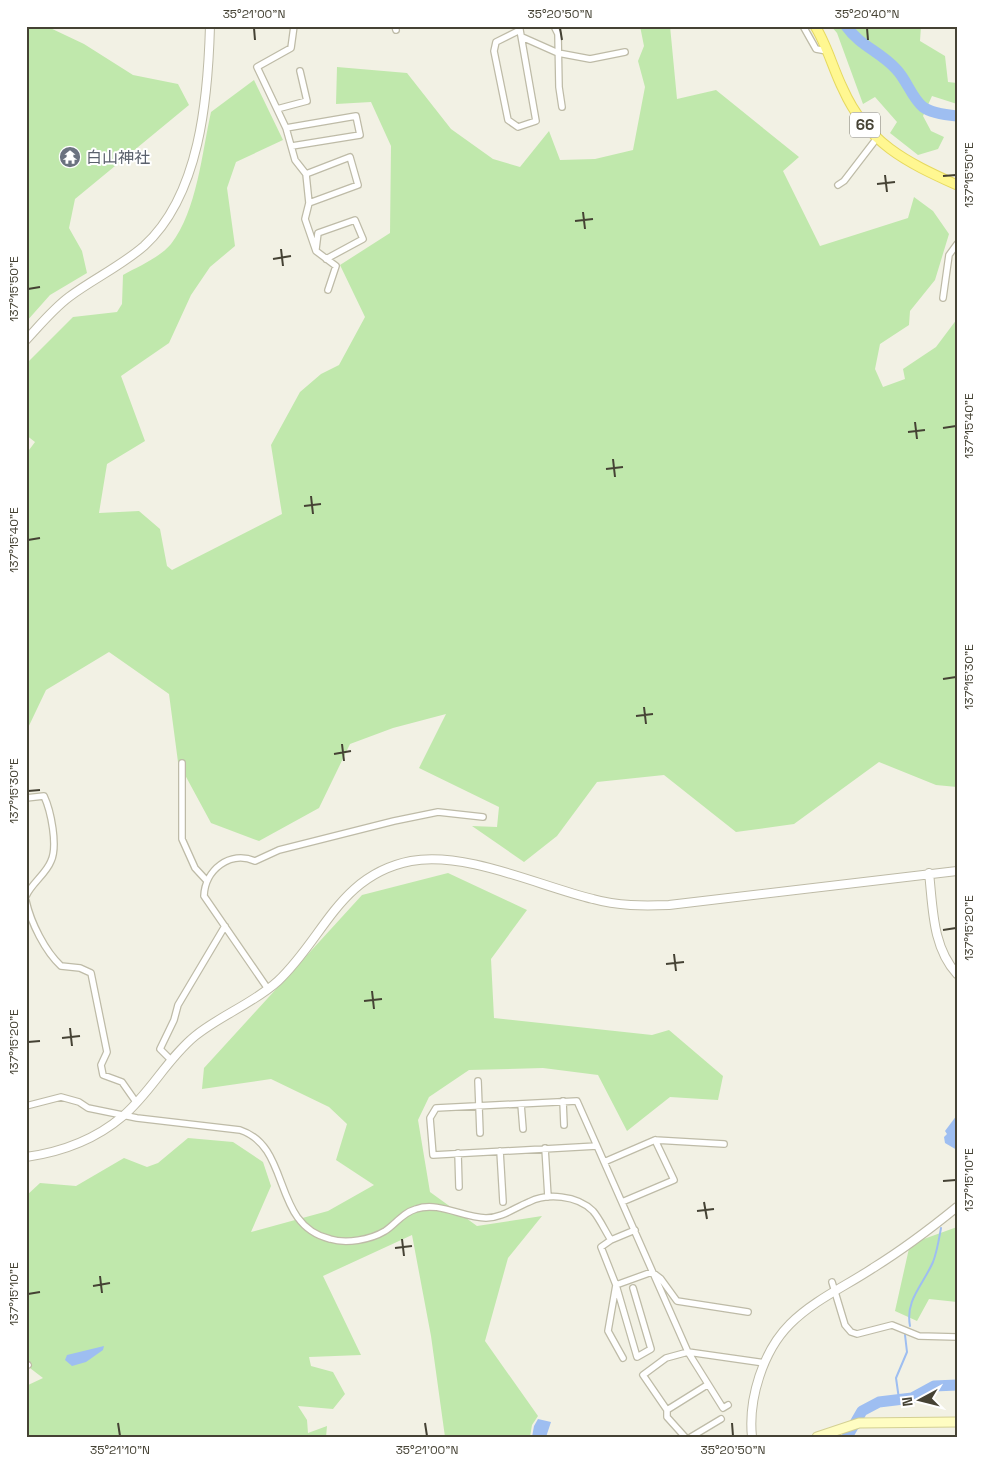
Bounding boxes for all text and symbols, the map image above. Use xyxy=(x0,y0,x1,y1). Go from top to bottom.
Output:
text: 35°21'00"N xyxy=(223,6,285,22)
text: 35°20'50"N xyxy=(528,6,592,22)
text: 35°20'40"N xyxy=(835,6,899,22)
road number: 66 xyxy=(850,112,880,138)
text: 137°15'50"E xyxy=(961,142,977,208)
temple icon: 白山神社 xyxy=(58,145,82,169)
place label: 白山神社 xyxy=(86,147,150,168)
text: 137°15'50"E xyxy=(6,256,22,322)
text: 137°15'40"E xyxy=(961,393,977,459)
text: 137°15'40"E xyxy=(6,507,22,573)
text: 137°15'30"E xyxy=(961,644,977,710)
text: 137°15'30"E xyxy=(6,758,22,824)
text: 137°15'20"E xyxy=(961,895,977,961)
text: 137°15'20"E xyxy=(6,1009,22,1075)
text: 137°15'10"E xyxy=(961,1148,977,1212)
text: 137°15'10"E xyxy=(6,1262,22,1326)
north arrow xyxy=(896,1376,946,1426)
text: N xyxy=(898,1396,917,1407)
text: 35°21'10"N xyxy=(90,1442,150,1458)
text: 35°21'00"N xyxy=(396,1442,458,1458)
text: 35°20'50"N xyxy=(701,1442,765,1458)

